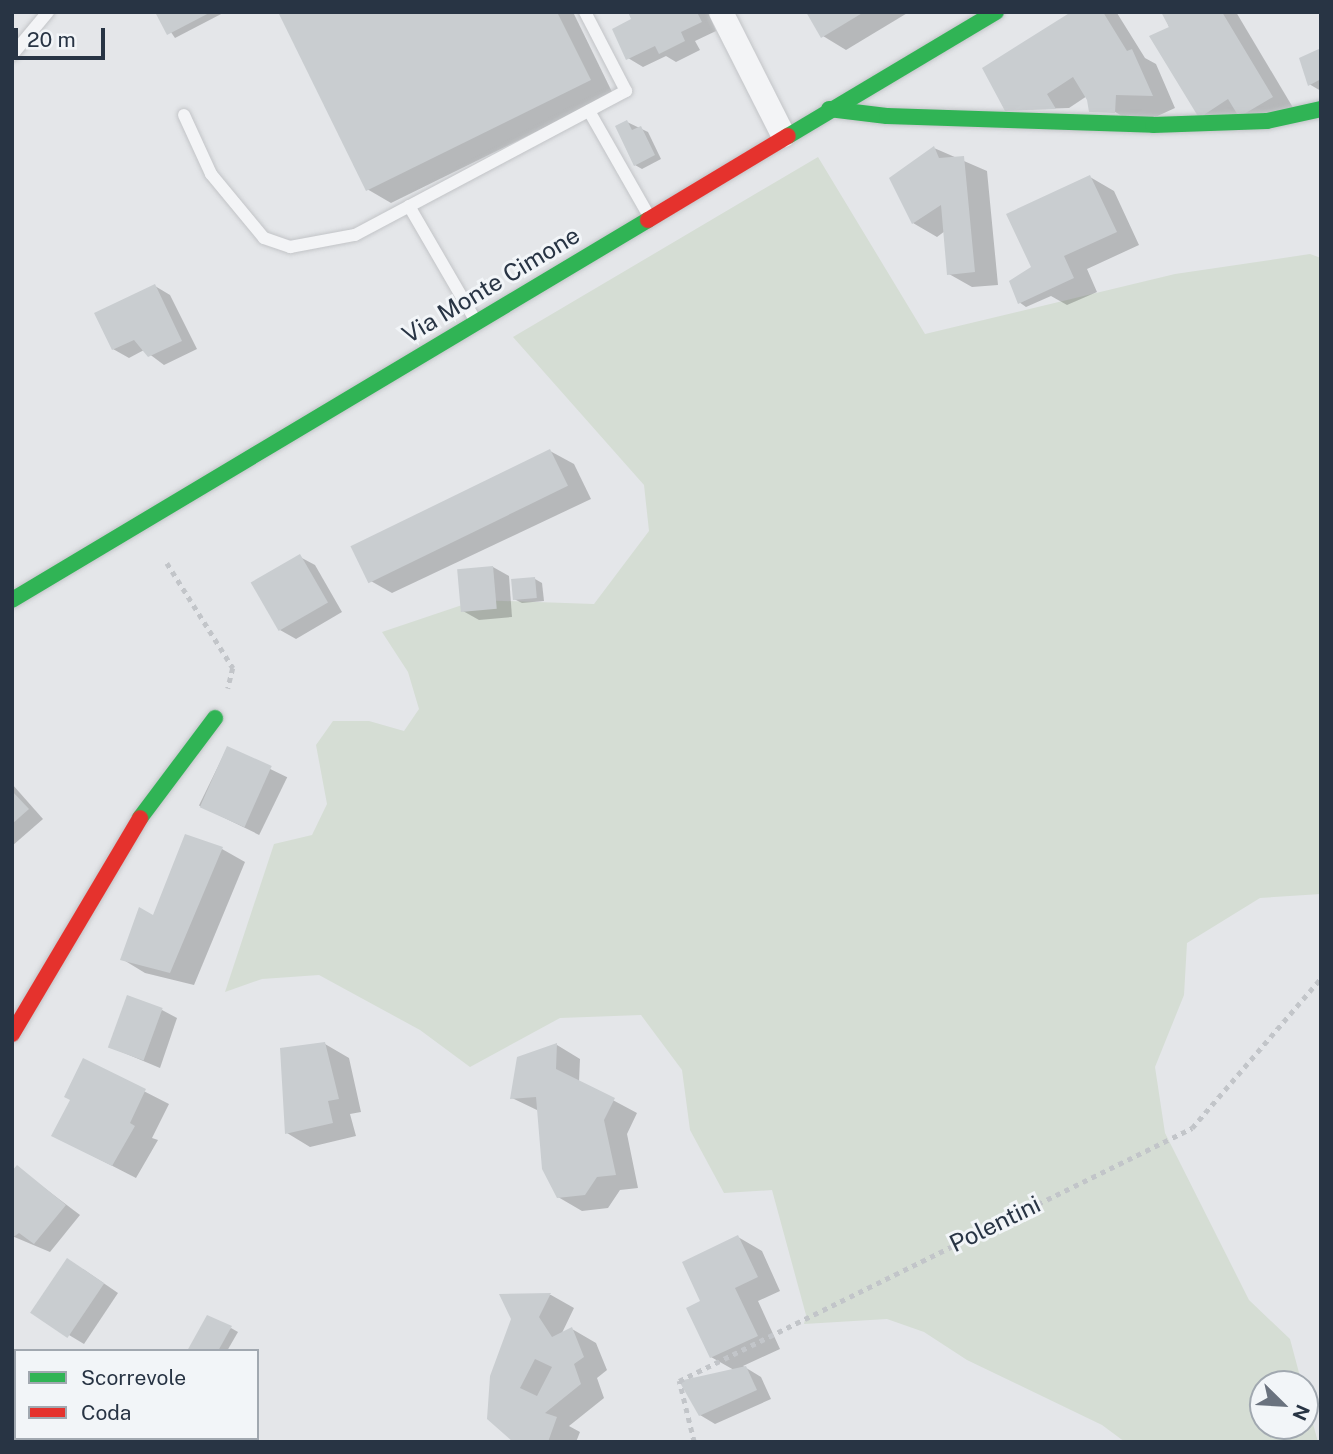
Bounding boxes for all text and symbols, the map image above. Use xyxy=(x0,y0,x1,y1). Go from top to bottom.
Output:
scale bar xyxy=(18,14,108,58)
text: 20 m xyxy=(27,27,76,52)
street label: Via Monte Cimone xyxy=(397,221,585,349)
street label: Polentini xyxy=(945,1190,1045,1258)
legend xyxy=(14,1349,259,1440)
text: Scorrevole xyxy=(81,1365,186,1390)
north arrow xyxy=(1249,1370,1319,1440)
text: Coda xyxy=(81,1400,131,1425)
text: N xyxy=(1288,1401,1314,1424)

